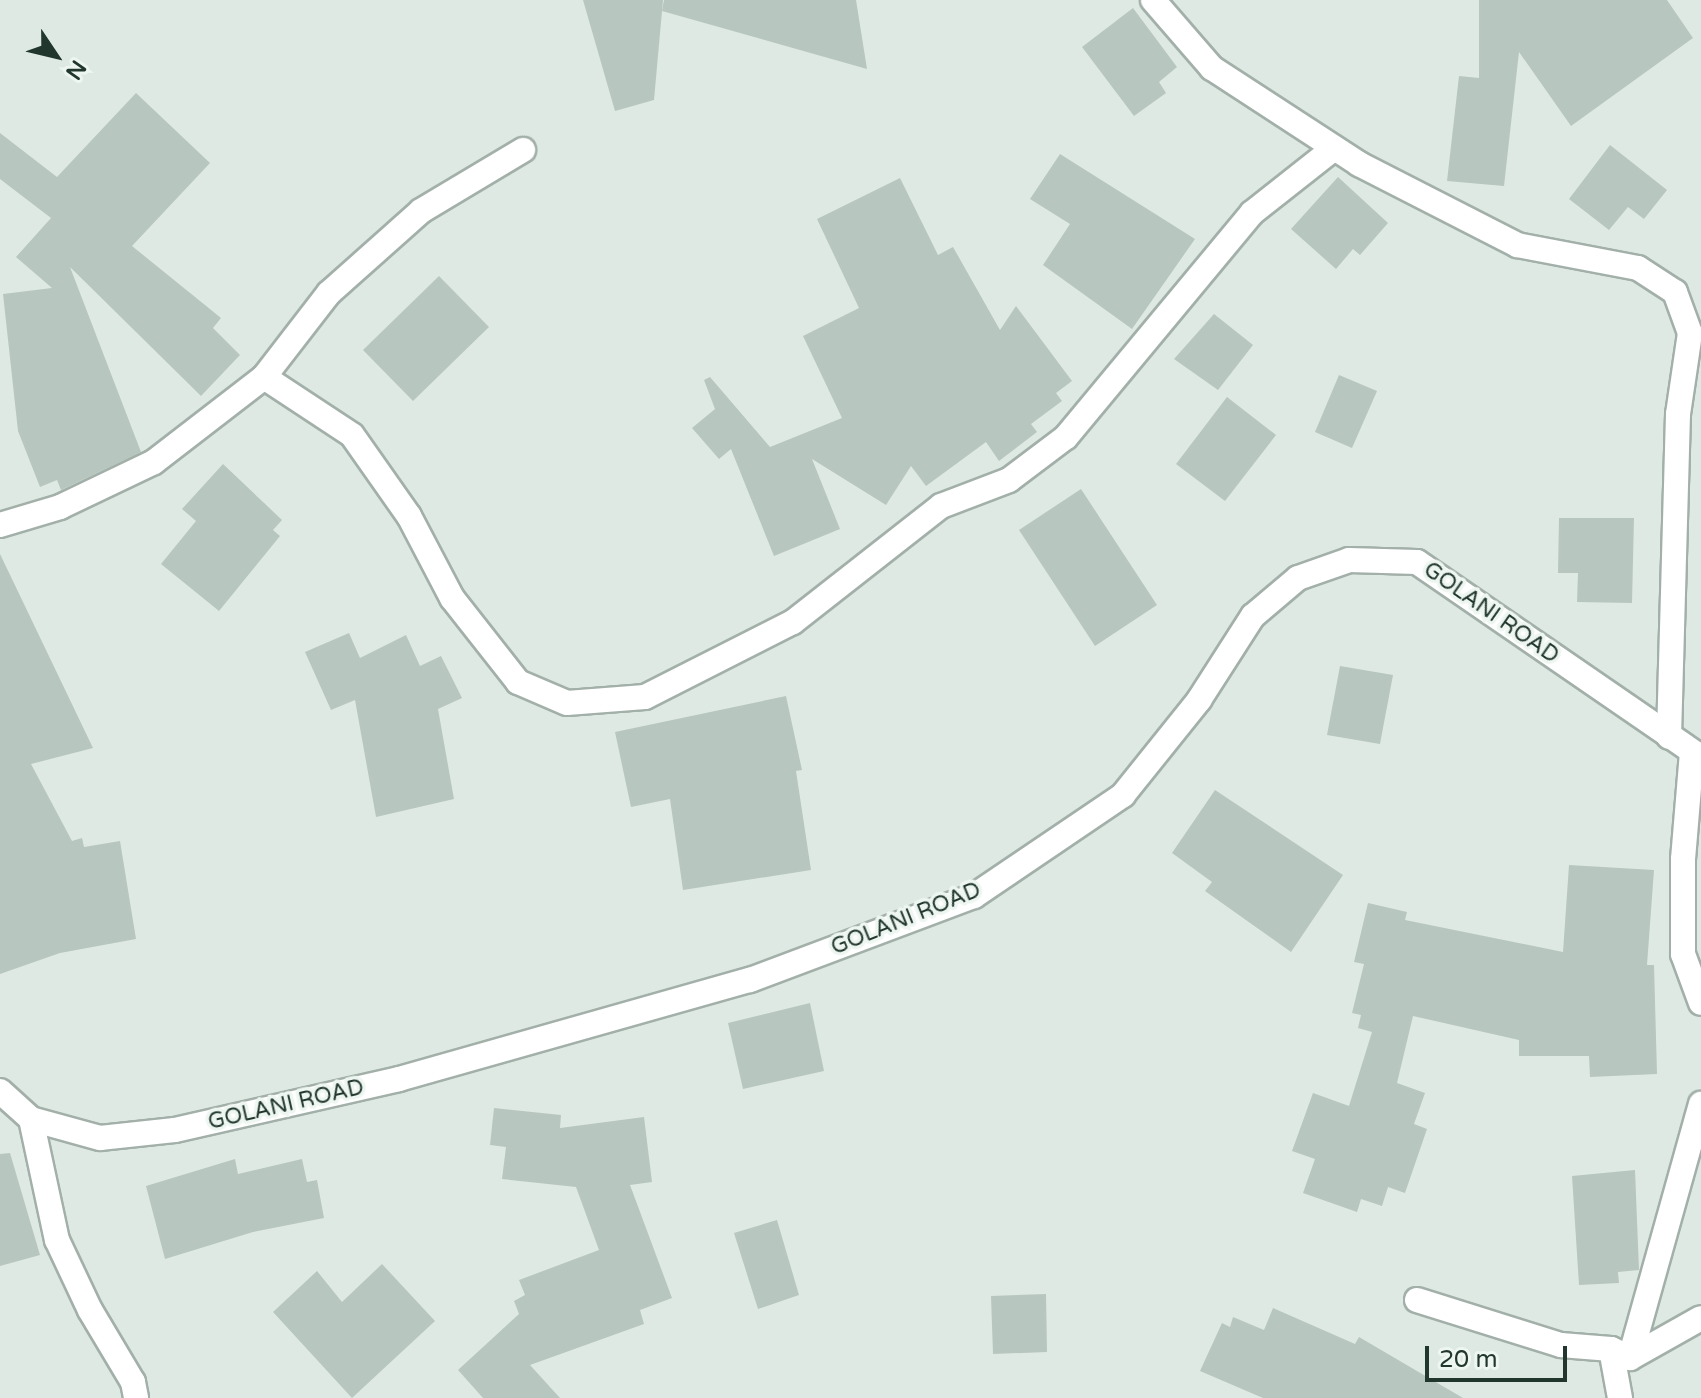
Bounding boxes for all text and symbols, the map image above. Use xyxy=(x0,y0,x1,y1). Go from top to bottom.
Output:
north arrow xyxy=(16,16,96,96)
text: N xyxy=(60,55,91,84)
street label: GOLANI ROAD xyxy=(1418,557,1564,669)
street label: GOLANI ROAD xyxy=(827,877,985,961)
street label: GOLANI ROAD xyxy=(206,1074,366,1136)
scale bar xyxy=(1429,1330,1571,1380)
text: 20 m xyxy=(1439,1345,1497,1374)

